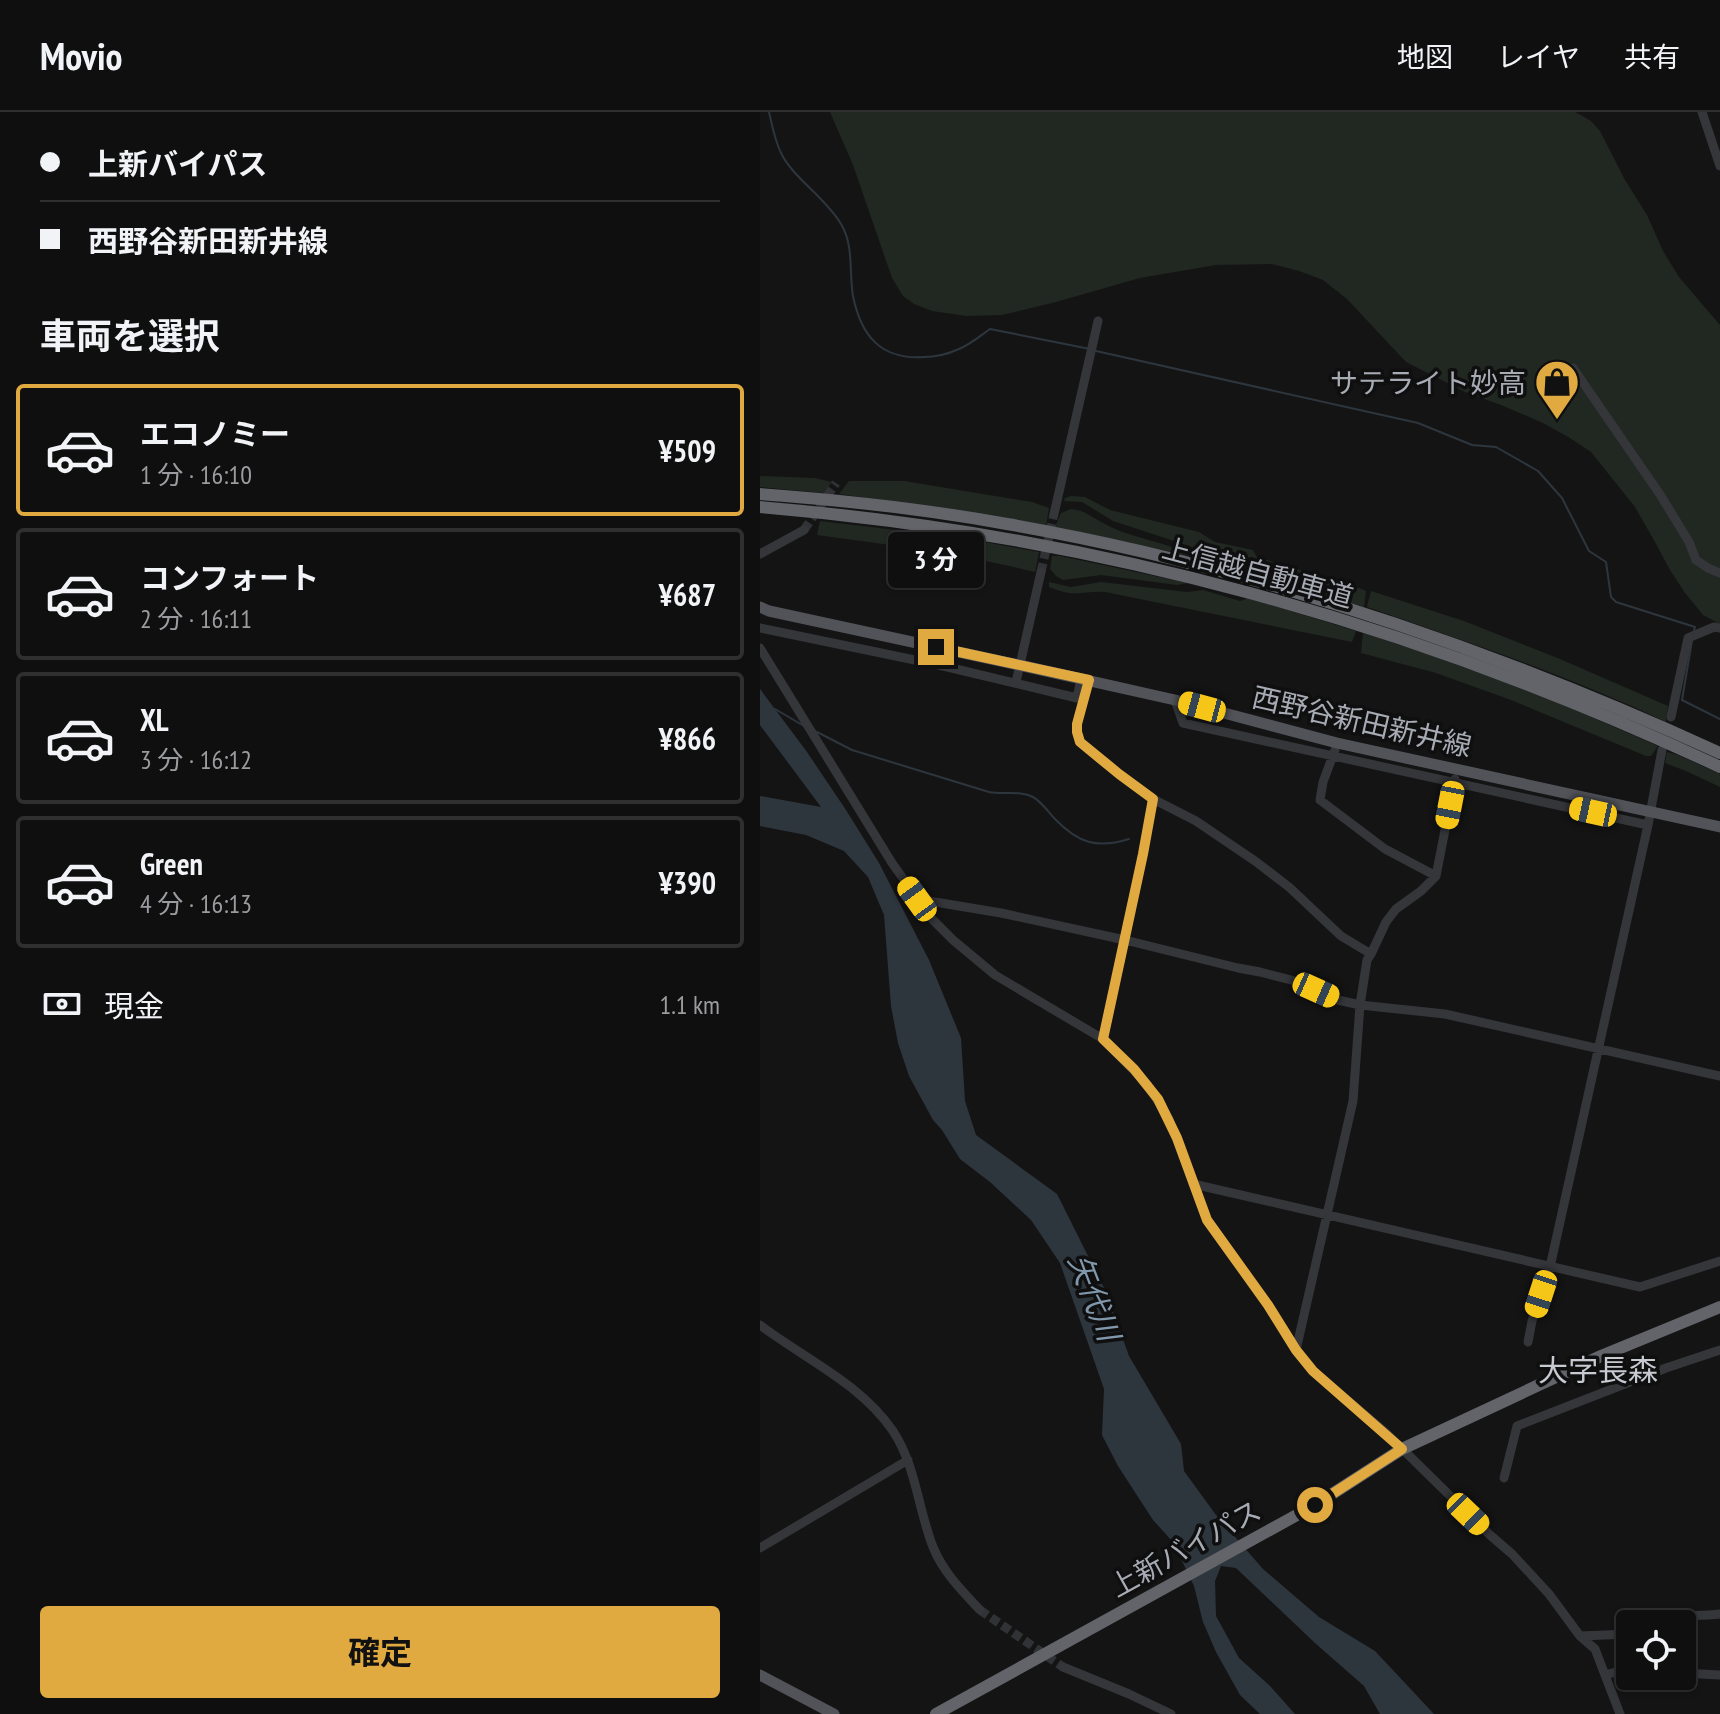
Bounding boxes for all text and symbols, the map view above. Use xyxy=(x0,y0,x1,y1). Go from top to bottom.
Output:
text: Movio xyxy=(40,31,122,80)
text: 地図 xyxy=(1397,38,1453,75)
text: レイヤ xyxy=(1497,38,1580,75)
text: 共有 xyxy=(1624,38,1680,75)
text: 上新バイパス xyxy=(88,144,267,183)
text: 西野谷新田新井線 xyxy=(88,221,328,260)
text: 車両を選択 xyxy=(40,312,220,359)
shop icon: サテライト妙高 xyxy=(1533,358,1581,421)
place label: サテライト妙高 xyxy=(1330,364,1526,401)
icon: car xyxy=(44,414,116,486)
text: エコノミー xyxy=(140,414,290,453)
text: ¥509 xyxy=(659,431,716,470)
text: 1 分 · 16:10 xyxy=(140,458,252,491)
street label: 上信越自動車道 xyxy=(1159,529,1357,615)
callout: 3 分 xyxy=(888,531,984,587)
text: 3 分 xyxy=(914,543,958,576)
icon: car xyxy=(44,558,116,630)
text: コンフォート xyxy=(140,558,319,597)
text: ¥687 xyxy=(659,575,716,614)
text: 2 分 · 16:11 xyxy=(140,602,252,635)
route end xyxy=(918,629,954,665)
street label: 西野谷新田新井線 xyxy=(1249,678,1475,764)
car xyxy=(1176,689,1228,725)
text: XL xyxy=(140,700,169,739)
icon: car xyxy=(44,702,116,774)
text: ¥866 xyxy=(659,719,716,758)
text: 3 分 · 16:12 xyxy=(140,743,252,776)
car xyxy=(1434,779,1466,831)
car xyxy=(1567,795,1619,829)
text: Green xyxy=(140,844,203,883)
icon: car xyxy=(44,846,116,918)
text: ¥390 xyxy=(659,863,716,902)
car xyxy=(893,873,941,925)
text: 4 分 · 16:13 xyxy=(140,887,252,920)
car xyxy=(1289,969,1343,1011)
icon: cash xyxy=(40,982,84,1026)
text: 現金 xyxy=(104,986,164,1025)
text: 1.1 km xyxy=(659,988,720,1021)
water label: 矢代川 xyxy=(1061,1248,1130,1349)
car xyxy=(1522,1267,1560,1321)
district label: 大字長森 xyxy=(1538,1350,1658,1389)
route start xyxy=(1297,1487,1333,1523)
car xyxy=(1442,1489,1494,1539)
street label: 上新バイパス xyxy=(1103,1491,1267,1605)
button: 確定 xyxy=(40,1606,720,1698)
map controls xyxy=(1616,1610,1696,1690)
button: locate xyxy=(1616,1610,1696,1690)

